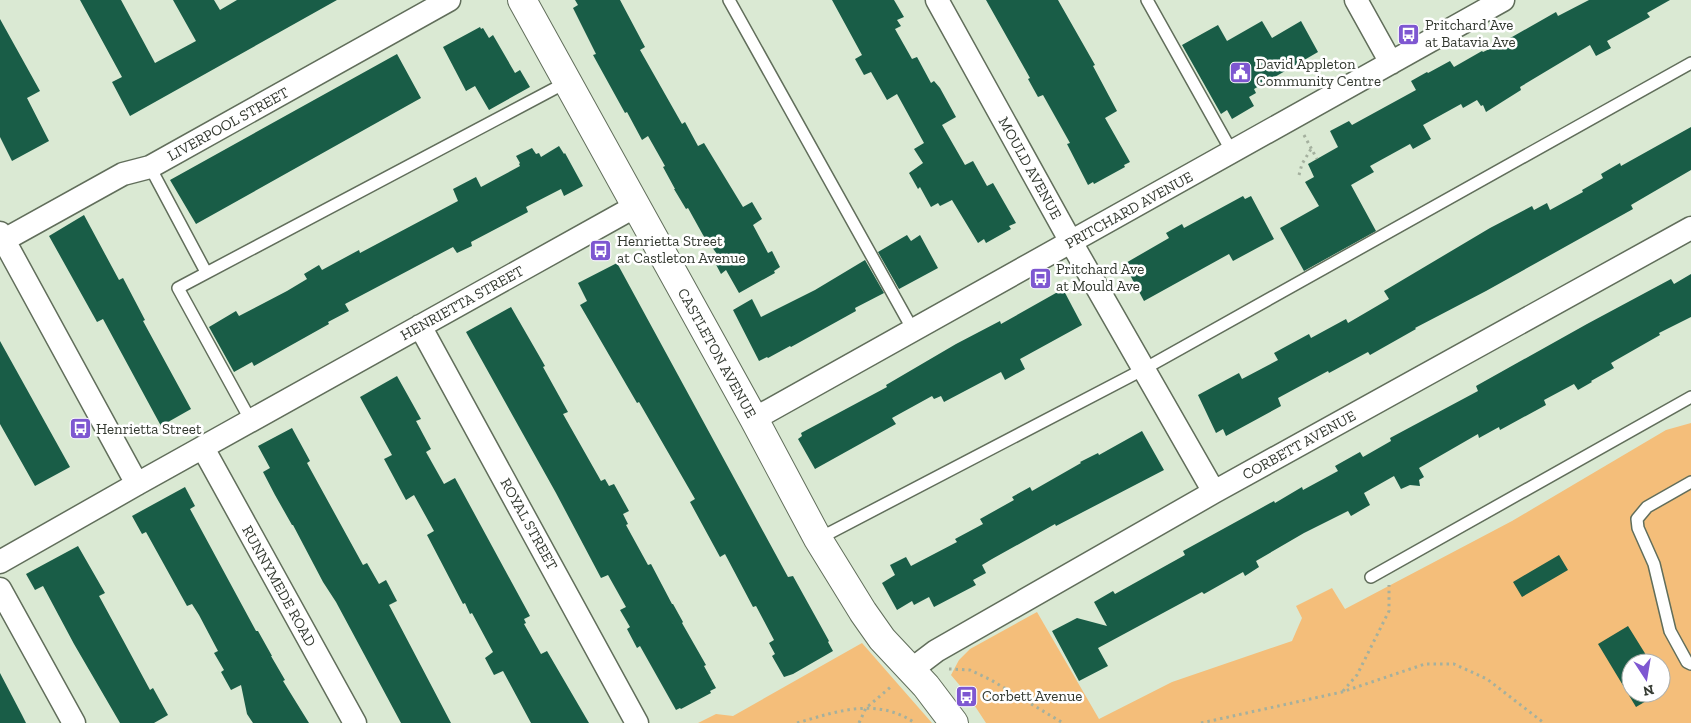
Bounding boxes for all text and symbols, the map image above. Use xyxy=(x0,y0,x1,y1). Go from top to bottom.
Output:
place label: Pritchard Ave at Batavia Ave xyxy=(1425,16,1516,51)
bus stop icon: Pritchard Ave at Batavia Ave xyxy=(1397,22,1421,46)
place label: David Appleton Community Centre xyxy=(1256,55,1381,90)
public building icon: David Appleton Community Centre xyxy=(1228,61,1252,85)
street label: LIVERPOOL STREET xyxy=(164,83,292,165)
street label: MOULD AVENUE xyxy=(994,114,1066,222)
street label: PRITCHARD AVENUE xyxy=(1062,167,1196,253)
place label: Henrietta Street at Castleton Avenue xyxy=(617,232,746,267)
bus stop icon: Henrietta Street at Castleton Avenue xyxy=(589,238,613,262)
place label: Pritchard Ave at Mould Ave xyxy=(1056,260,1144,295)
street label: HENRIETTA STREET xyxy=(397,262,527,344)
bus stop icon: Pritchard Ave at Mould Ave xyxy=(1028,266,1052,290)
street label: CASTLETON AVENUE xyxy=(674,285,760,421)
street label: CORBETT AVENUE xyxy=(1239,406,1359,484)
bus stop icon: Henrietta Street xyxy=(68,417,92,441)
place label: Henrietta Street xyxy=(96,420,202,438)
street label: ROYAL STREET xyxy=(496,475,562,573)
street label: RUNNYMEDE ROAD xyxy=(238,522,320,650)
north arrow xyxy=(1621,653,1671,703)
text: N xyxy=(1641,681,1656,700)
bus stop icon: Corbett Avenue xyxy=(954,684,978,708)
place label: Corbett Avenue xyxy=(982,687,1082,705)

